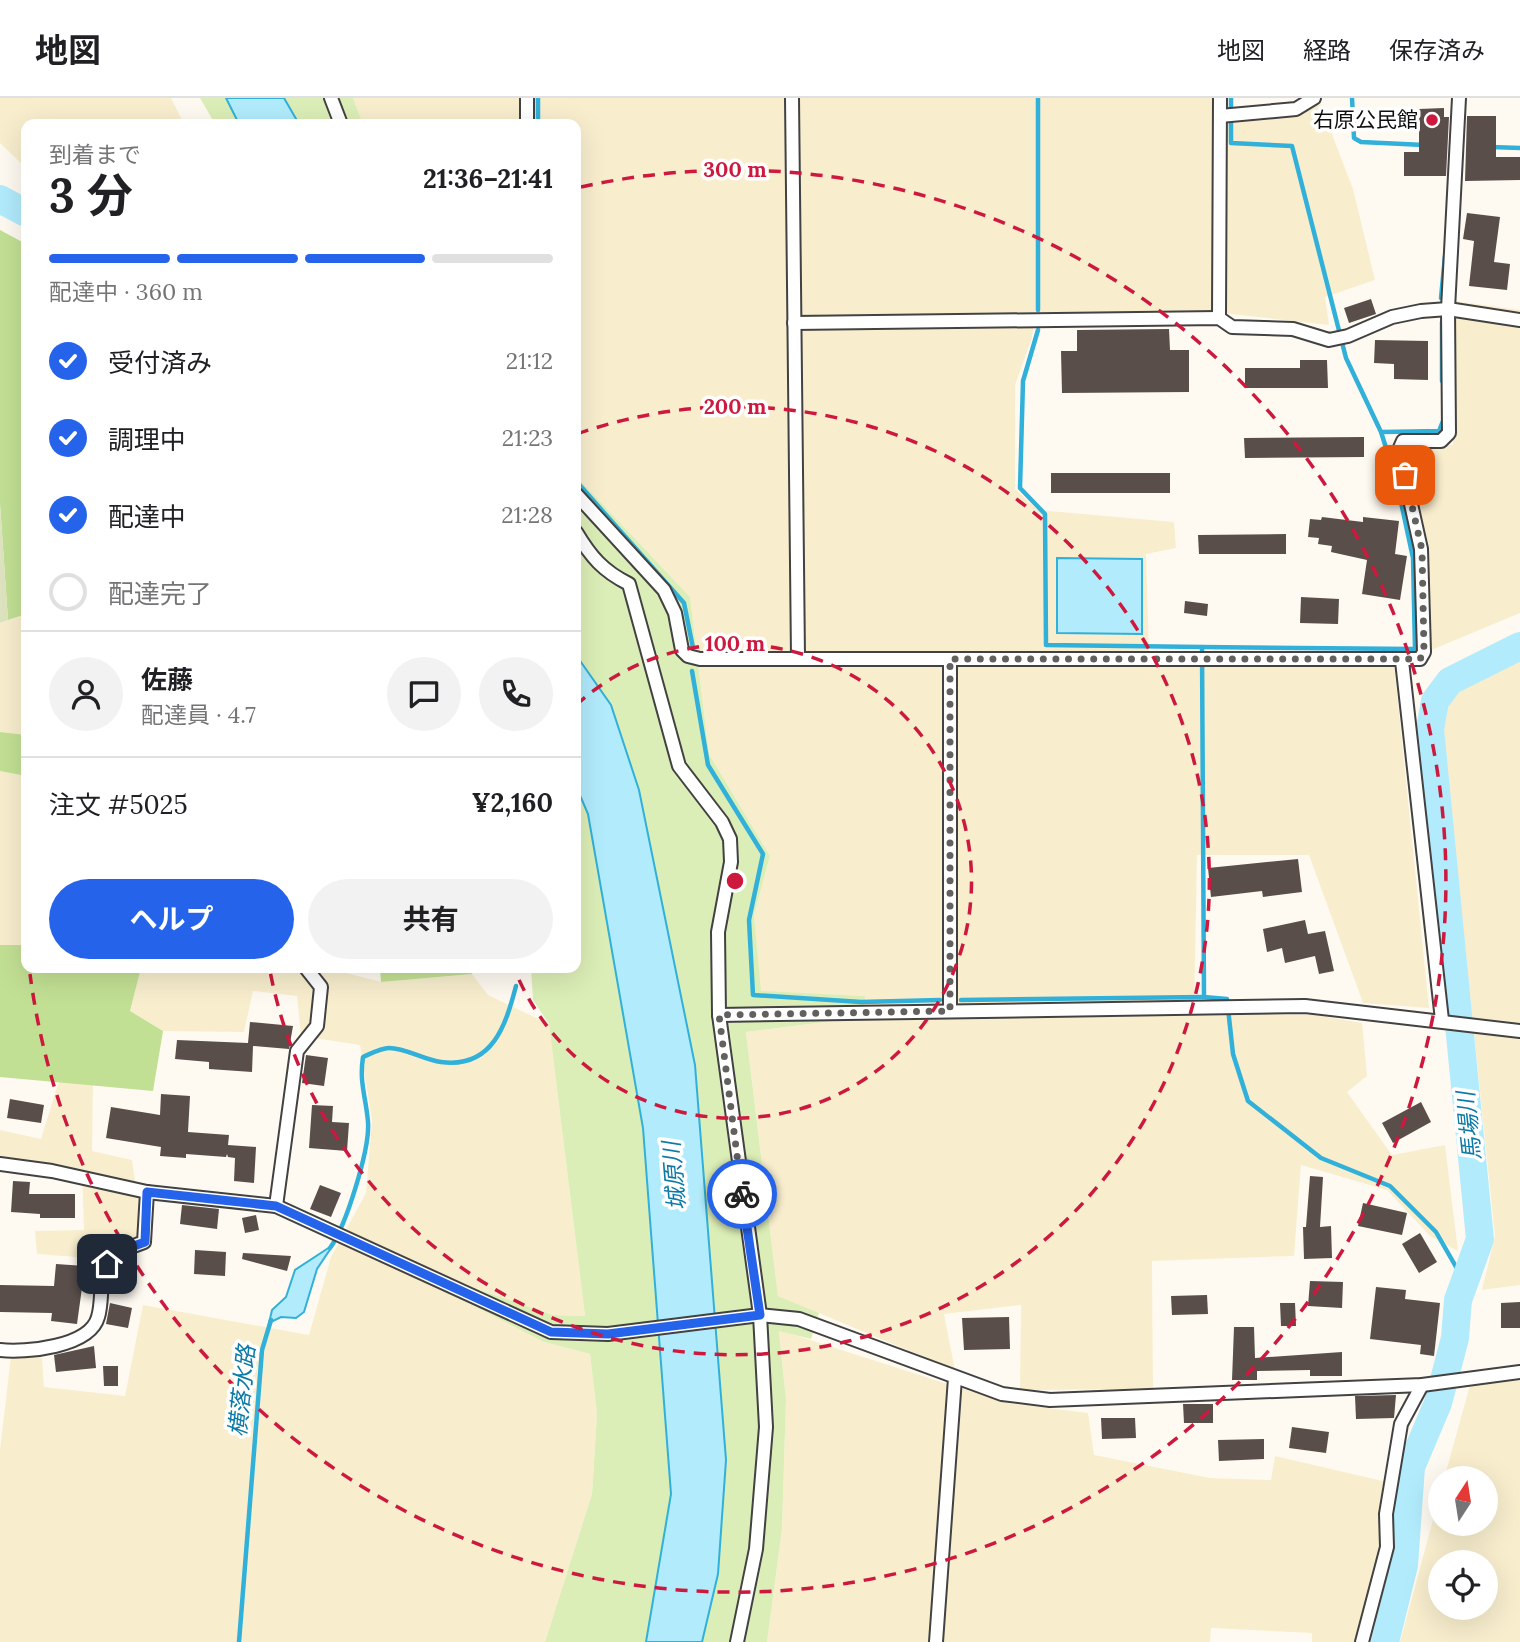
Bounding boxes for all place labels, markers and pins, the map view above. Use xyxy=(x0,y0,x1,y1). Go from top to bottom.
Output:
place label: 右原公民館 xyxy=(1313,106,1418,133)
marker: 右原公民館 xyxy=(1424,112,1440,128)
pin xyxy=(1375,445,1435,505)
centre of rings xyxy=(723,869,747,893)
pin xyxy=(77,1234,137,1294)

